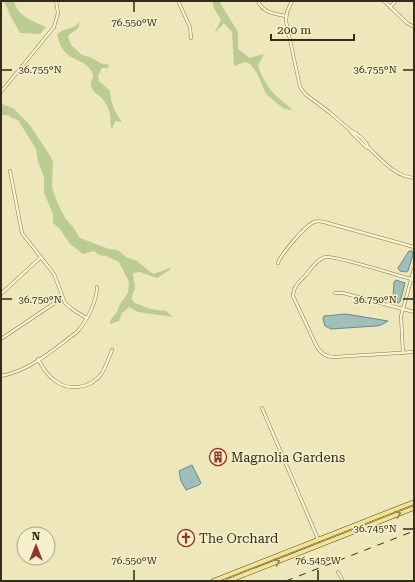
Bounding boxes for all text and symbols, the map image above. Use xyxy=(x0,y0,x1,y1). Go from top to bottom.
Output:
scale bar xyxy=(271,16,354,42)
text: 76.550°W xyxy=(111,17,158,28)
text: 200 m xyxy=(277,23,311,37)
text: 36.755°N xyxy=(18,64,62,75)
text: 36.755°N xyxy=(353,64,397,75)
text: 36.750°N xyxy=(18,294,62,305)
text: 36.750°N xyxy=(353,294,397,305)
building icon: Magnolia Gardens xyxy=(208,447,228,467)
place label: Magnolia Gardens xyxy=(231,450,345,465)
one-way arrow xyxy=(395,511,402,519)
text: 36.745°N xyxy=(353,523,397,534)
north arrow xyxy=(16,526,56,566)
church icon: The Orchard xyxy=(176,528,196,548)
text: N xyxy=(32,530,41,543)
place label: The Orchard xyxy=(199,531,279,546)
text: 76.550°W xyxy=(111,555,158,566)
text: 76.545°W xyxy=(295,555,342,566)
one-way arrow xyxy=(274,558,281,566)

